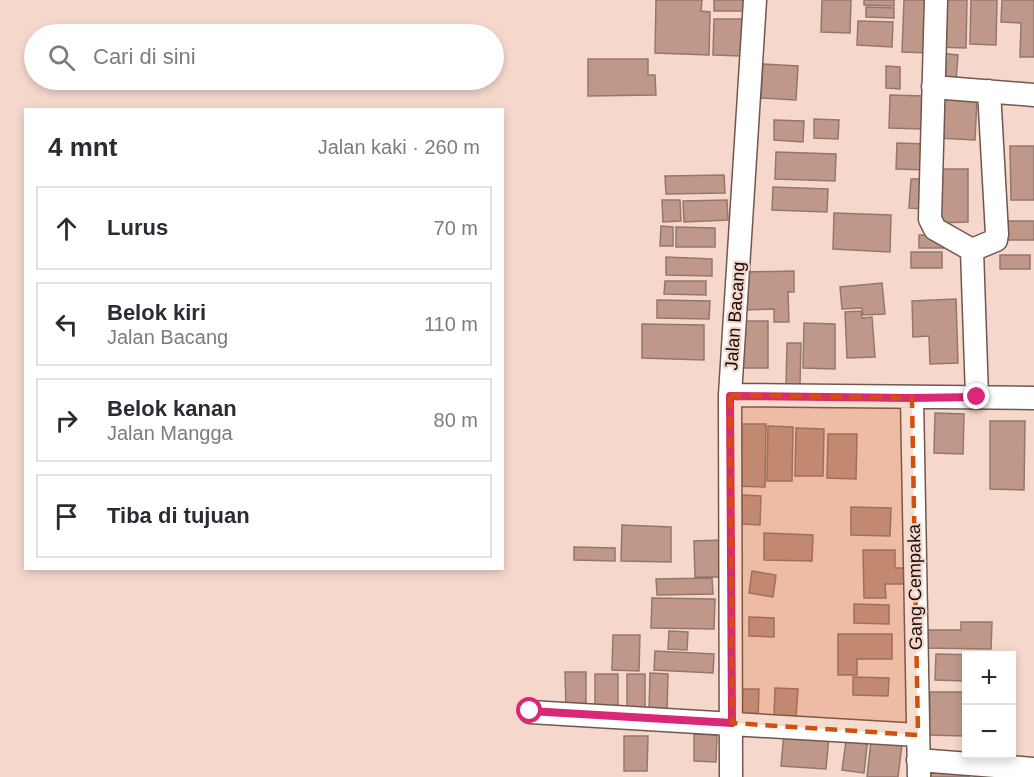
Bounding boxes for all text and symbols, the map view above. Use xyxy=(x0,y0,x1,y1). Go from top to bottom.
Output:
search box xyxy=(24,24,504,90)
icon: search xyxy=(45,41,78,74)
text: Cari di sini xyxy=(93,44,196,69)
text: 4 mnt xyxy=(48,132,117,162)
text: Jalan kaki · 260 m xyxy=(318,136,480,158)
icon: ahead xyxy=(50,212,83,245)
text: Lurus xyxy=(107,215,168,240)
text: 70 m xyxy=(434,217,478,239)
street label: Jalan Bacang xyxy=(721,261,749,371)
text: Belok kiri xyxy=(107,300,206,325)
icon: left xyxy=(50,308,83,341)
text: 110 m xyxy=(424,313,478,335)
text: Jalan Bacang xyxy=(107,326,228,348)
route end xyxy=(963,383,989,409)
text: Belok kanan xyxy=(107,396,237,421)
icon: right xyxy=(50,404,83,437)
text: 80 m xyxy=(434,409,478,431)
text: Jalan Mangga xyxy=(107,422,233,444)
icon: arrive xyxy=(50,500,83,533)
text: Tiba di tujuan xyxy=(107,503,250,528)
street label: Gang Cempaka xyxy=(904,523,926,650)
map controls xyxy=(962,651,1016,759)
button: + xyxy=(962,651,1016,705)
route start xyxy=(516,697,542,723)
button: − xyxy=(962,705,1016,759)

